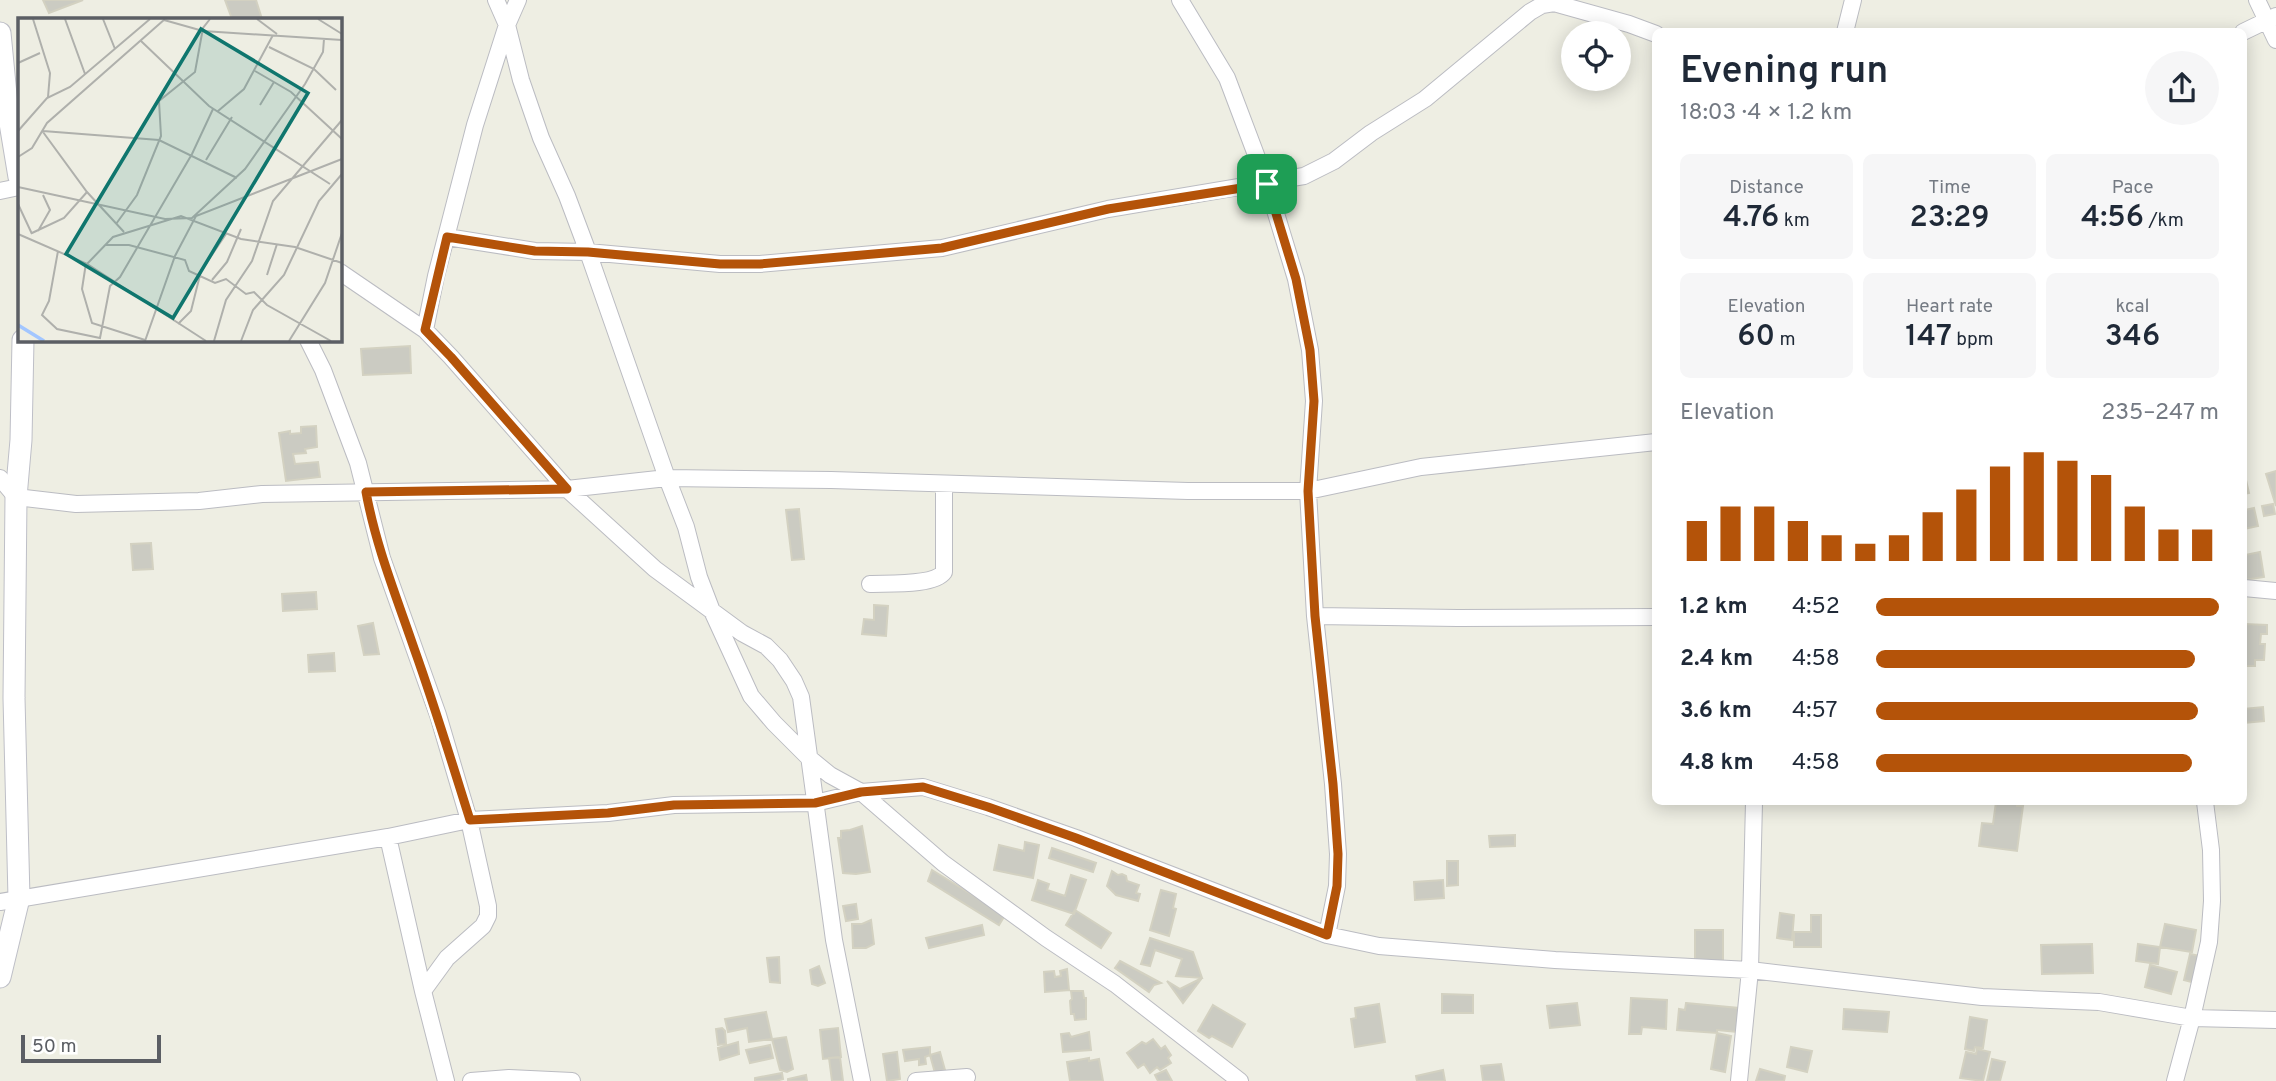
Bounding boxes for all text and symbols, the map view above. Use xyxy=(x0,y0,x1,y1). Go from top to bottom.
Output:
inset map xyxy=(18,18,341,341)
map controls xyxy=(1561,21,1631,91)
button: locate xyxy=(1561,21,1631,91)
text: Evening run xyxy=(1680,48,1888,97)
button: share xyxy=(2145,51,2219,125)
text: 18:03 · 4 × 1.2 km xyxy=(1680,99,1852,128)
pin xyxy=(1237,154,1297,214)
icon: arrive xyxy=(1248,165,1286,203)
text: Distance xyxy=(1729,176,1804,200)
text: Time xyxy=(1928,176,1971,200)
text: Pace xyxy=(2112,176,2153,200)
text: 4.76 xyxy=(1723,200,1779,237)
text: 23:29 xyxy=(1909,200,1990,237)
text: 4:56 xyxy=(2081,200,2144,237)
text: km xyxy=(1779,209,1810,233)
text: /km xyxy=(2144,209,2184,233)
text: Elevation xyxy=(1727,295,1806,319)
text: Heart rate xyxy=(1906,295,1993,319)
text: kcal xyxy=(2116,295,2149,319)
text: 60 xyxy=(1737,319,1775,356)
text: 147 xyxy=(1905,319,1952,356)
text: 346 xyxy=(2105,319,2160,356)
text: m xyxy=(1775,328,1796,352)
text: bpm xyxy=(1952,328,1994,352)
text: Elevation xyxy=(1680,399,1775,428)
text: 235–247 m xyxy=(2101,399,2219,428)
text: 1.2 km xyxy=(1680,593,1748,622)
text: 4:52 xyxy=(1792,593,1840,622)
text: 2.4 km xyxy=(1680,645,1753,674)
text: 4:58 xyxy=(1792,645,1840,674)
text: 3.6 km xyxy=(1680,697,1752,726)
text: 4:57 xyxy=(1792,697,1838,726)
text: 4.8 km xyxy=(1680,749,1754,778)
text: 4:58 xyxy=(1792,749,1840,778)
scale bar xyxy=(21,1032,161,1064)
text: 50 m xyxy=(32,1035,77,1059)

